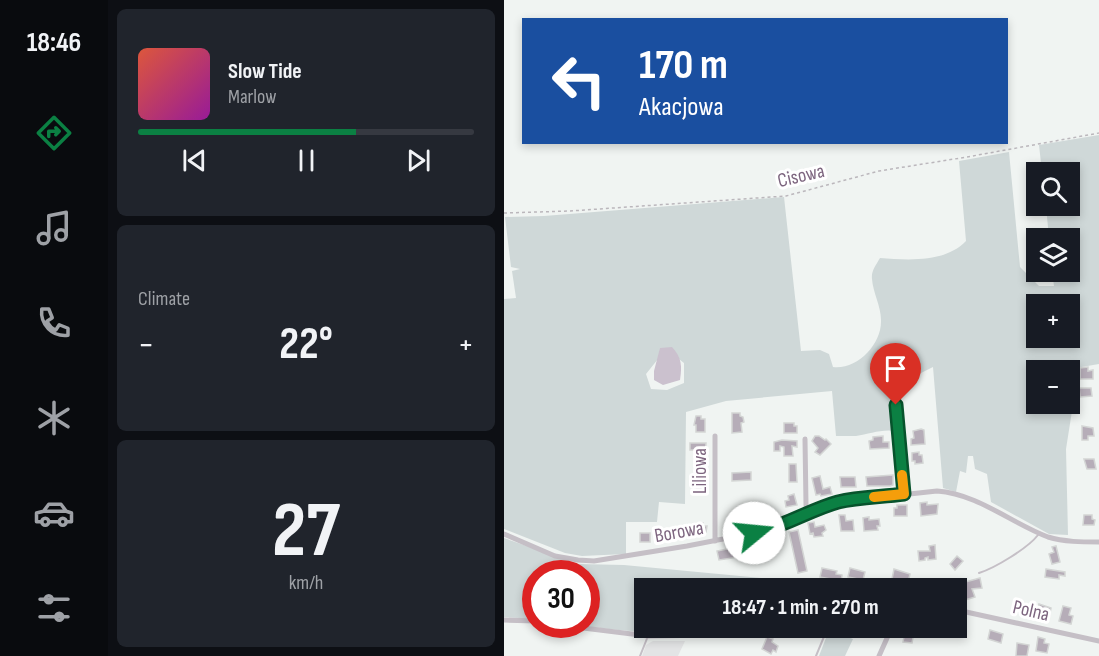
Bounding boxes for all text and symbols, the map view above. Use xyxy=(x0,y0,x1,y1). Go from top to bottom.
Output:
text: 18:46 xyxy=(27,27,81,59)
text: 170 m xyxy=(639,40,728,91)
icon: left xyxy=(540,42,618,120)
text: Slow Tide xyxy=(228,58,302,85)
text: Marlow xyxy=(228,85,276,109)
text: Akacjowa xyxy=(639,91,724,123)
icon: directions xyxy=(33,112,75,154)
icon: previous xyxy=(178,144,211,177)
icon: pause xyxy=(290,144,323,177)
icon: next xyxy=(402,144,435,177)
street label: Cisowa xyxy=(775,159,827,193)
map controls xyxy=(1026,162,1080,414)
button: search xyxy=(1026,162,1080,216)
icon: music xyxy=(33,207,75,249)
button: layers xyxy=(1026,228,1080,282)
text: Climate xyxy=(138,287,190,311)
button: + xyxy=(1026,294,1080,348)
icon: phone xyxy=(33,302,75,344)
text: 22° xyxy=(279,317,333,372)
text: − xyxy=(138,325,154,365)
text: + xyxy=(458,325,474,365)
pin xyxy=(870,343,921,405)
icon: arrive xyxy=(879,352,912,385)
button: − xyxy=(1026,360,1080,414)
icon: climate xyxy=(33,397,75,439)
street label: Liliowa xyxy=(688,448,712,494)
text: 27 xyxy=(272,485,340,578)
icon: car xyxy=(33,492,75,534)
position arrow xyxy=(722,501,786,565)
street label: Borowa xyxy=(653,516,705,548)
speed limit sign: 30 xyxy=(522,560,600,638)
text: km/h xyxy=(289,571,323,595)
icon: filters xyxy=(33,587,75,629)
text: 18:47 · 1 min · 270 m xyxy=(722,594,879,621)
street label: Polna xyxy=(1010,595,1052,627)

